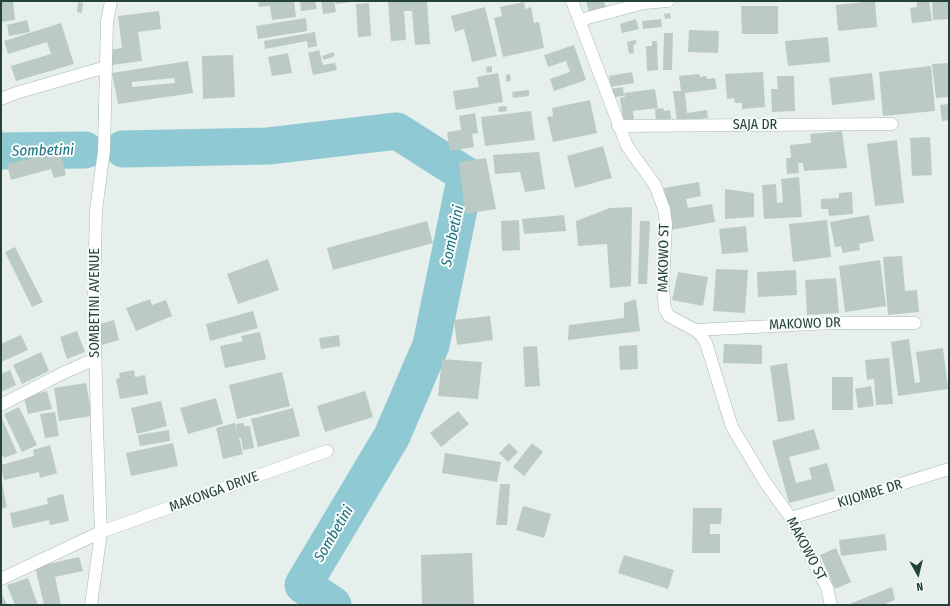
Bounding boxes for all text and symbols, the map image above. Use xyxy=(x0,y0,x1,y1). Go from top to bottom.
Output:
street label: SAJA DR xyxy=(733,117,777,133)
water label: Sombetini xyxy=(12,141,74,161)
water label: Sombetini xyxy=(438,204,468,268)
street label: MAKOWO ST xyxy=(655,223,673,293)
street label: SOMBETINI AVENUE xyxy=(87,248,103,358)
street label: MAKOWO DR xyxy=(769,314,841,334)
street label: MAKONGA DRIVE xyxy=(167,468,261,516)
street label: KIJOMBE DR xyxy=(836,476,904,512)
water label: Sombetini xyxy=(310,503,358,565)
street label: MAKOWO ST xyxy=(782,515,830,583)
north arrow xyxy=(898,554,938,594)
text: N xyxy=(916,579,924,593)

